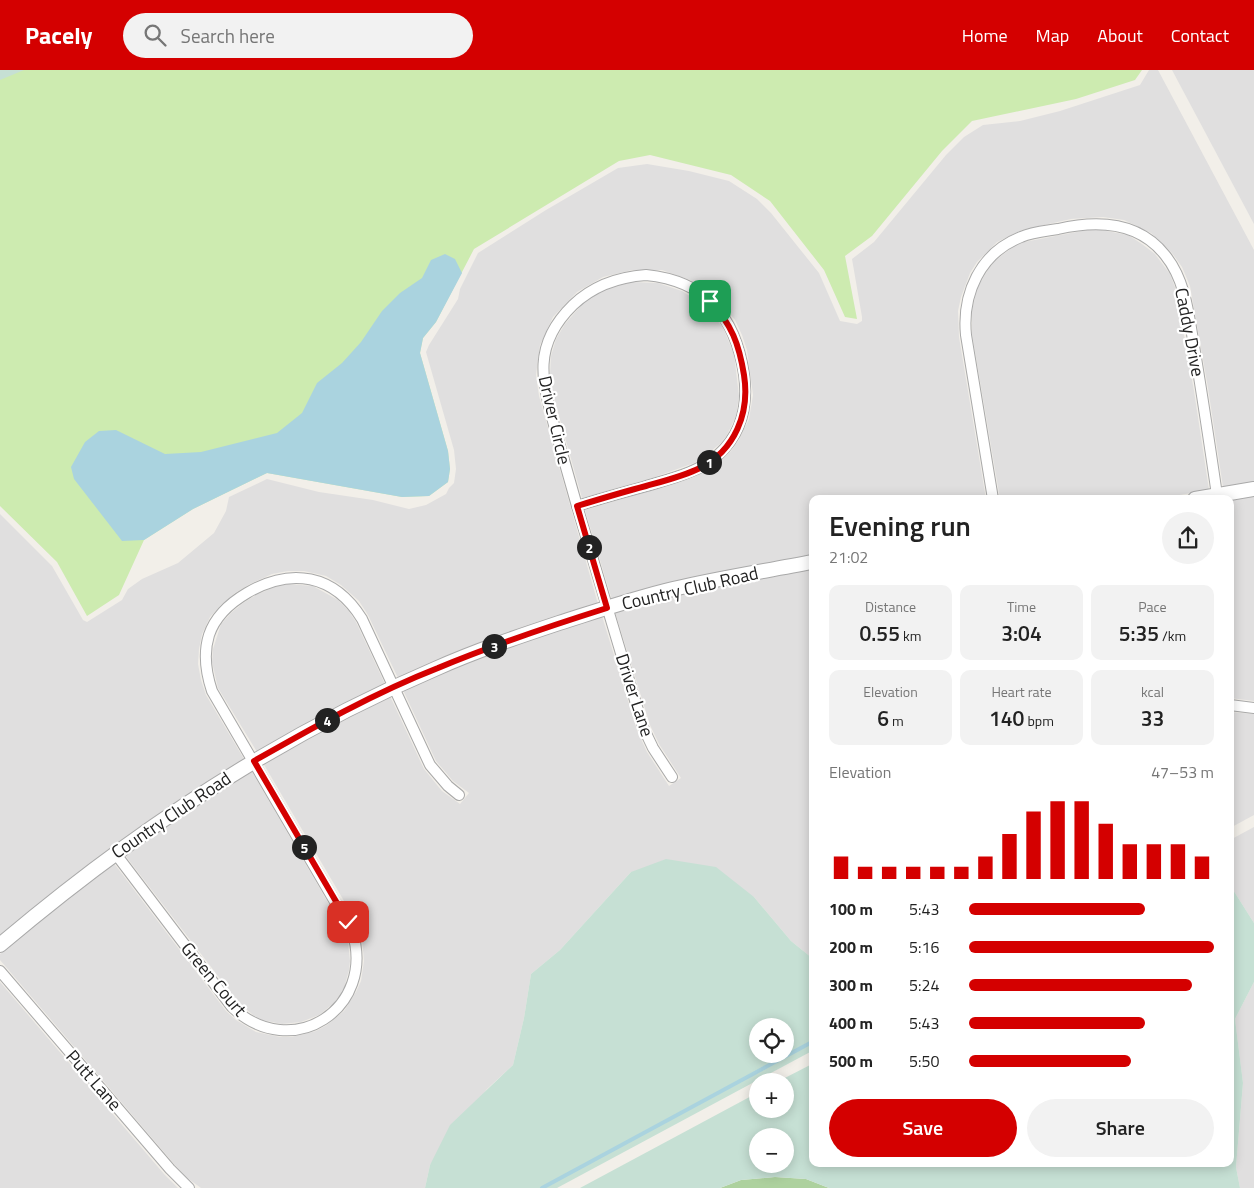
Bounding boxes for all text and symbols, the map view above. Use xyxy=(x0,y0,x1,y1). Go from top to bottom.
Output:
search box xyxy=(123,13,473,58)
text: Pacely xyxy=(25,17,93,53)
icon: search xyxy=(141,21,169,49)
text: Search here xyxy=(181,21,275,50)
text: Home xyxy=(962,22,1008,49)
text: Map xyxy=(1036,22,1069,49)
text: About xyxy=(1097,22,1143,49)
text: Contact xyxy=(1171,22,1229,49)
pin xyxy=(689,280,731,322)
street label: Caddy Drive xyxy=(1168,285,1212,379)
icon: arrive xyxy=(696,287,724,315)
street label: Driver Circle xyxy=(532,373,578,467)
pin: 1 xyxy=(696,450,722,474)
text: 1 xyxy=(706,452,713,473)
text: Evening run xyxy=(829,504,971,547)
button: share xyxy=(1162,512,1214,564)
pin: 2 xyxy=(576,534,602,560)
text: 2 xyxy=(586,537,593,558)
text: 21:02 xyxy=(829,545,868,569)
street label: Country Club Road xyxy=(619,559,761,617)
text: Distance xyxy=(865,596,916,617)
text: Time xyxy=(1007,596,1036,617)
text: Pace xyxy=(1138,596,1167,617)
text: 0.55 xyxy=(860,617,900,649)
text: 3:04 xyxy=(1001,617,1042,649)
text: 5:35 xyxy=(1119,617,1159,649)
text: km xyxy=(900,625,921,646)
text: /km xyxy=(1159,625,1186,646)
pin: 3 xyxy=(482,634,506,658)
text: 3 xyxy=(491,636,498,657)
street label: Driver Lane xyxy=(609,650,661,740)
text: Elevation xyxy=(863,681,918,702)
text: Heart rate xyxy=(991,681,1052,702)
text: kcal xyxy=(1141,681,1164,702)
text: 6 xyxy=(877,702,889,734)
text: 140 xyxy=(989,702,1024,734)
text: 33 xyxy=(1141,702,1164,734)
pin: 4 xyxy=(314,708,340,732)
text: 4 xyxy=(324,710,331,731)
text: m xyxy=(889,710,904,731)
text: bpm xyxy=(1024,710,1054,731)
text: Elevation xyxy=(829,760,891,784)
text: 47–53 m xyxy=(1151,760,1214,784)
street label: Country Club Road xyxy=(106,765,236,865)
pin: 5 xyxy=(292,834,316,860)
text: 5 xyxy=(301,837,308,858)
text: 100 m xyxy=(829,897,873,921)
text: 5:43 xyxy=(909,897,939,921)
pin xyxy=(327,901,369,943)
icon: check xyxy=(334,908,362,936)
text: 200 m xyxy=(829,935,873,959)
text: 5:16 xyxy=(909,935,939,959)
street label: Green Court xyxy=(175,936,254,1023)
text: 300 m xyxy=(829,973,873,997)
text: 5:24 xyxy=(909,973,939,997)
text: 400 m xyxy=(829,1011,873,1035)
text: 5:43 xyxy=(909,1011,939,1035)
map controls xyxy=(749,1018,794,1173)
button: locate xyxy=(749,1018,794,1063)
street label: Putt Lane xyxy=(60,1044,128,1116)
text: 500 m xyxy=(829,1049,873,1073)
text: 5:50 xyxy=(909,1049,939,1073)
button: + xyxy=(749,1073,794,1118)
button: Save xyxy=(829,1099,1017,1157)
button: Share xyxy=(1027,1099,1214,1157)
button: − xyxy=(749,1128,794,1173)

